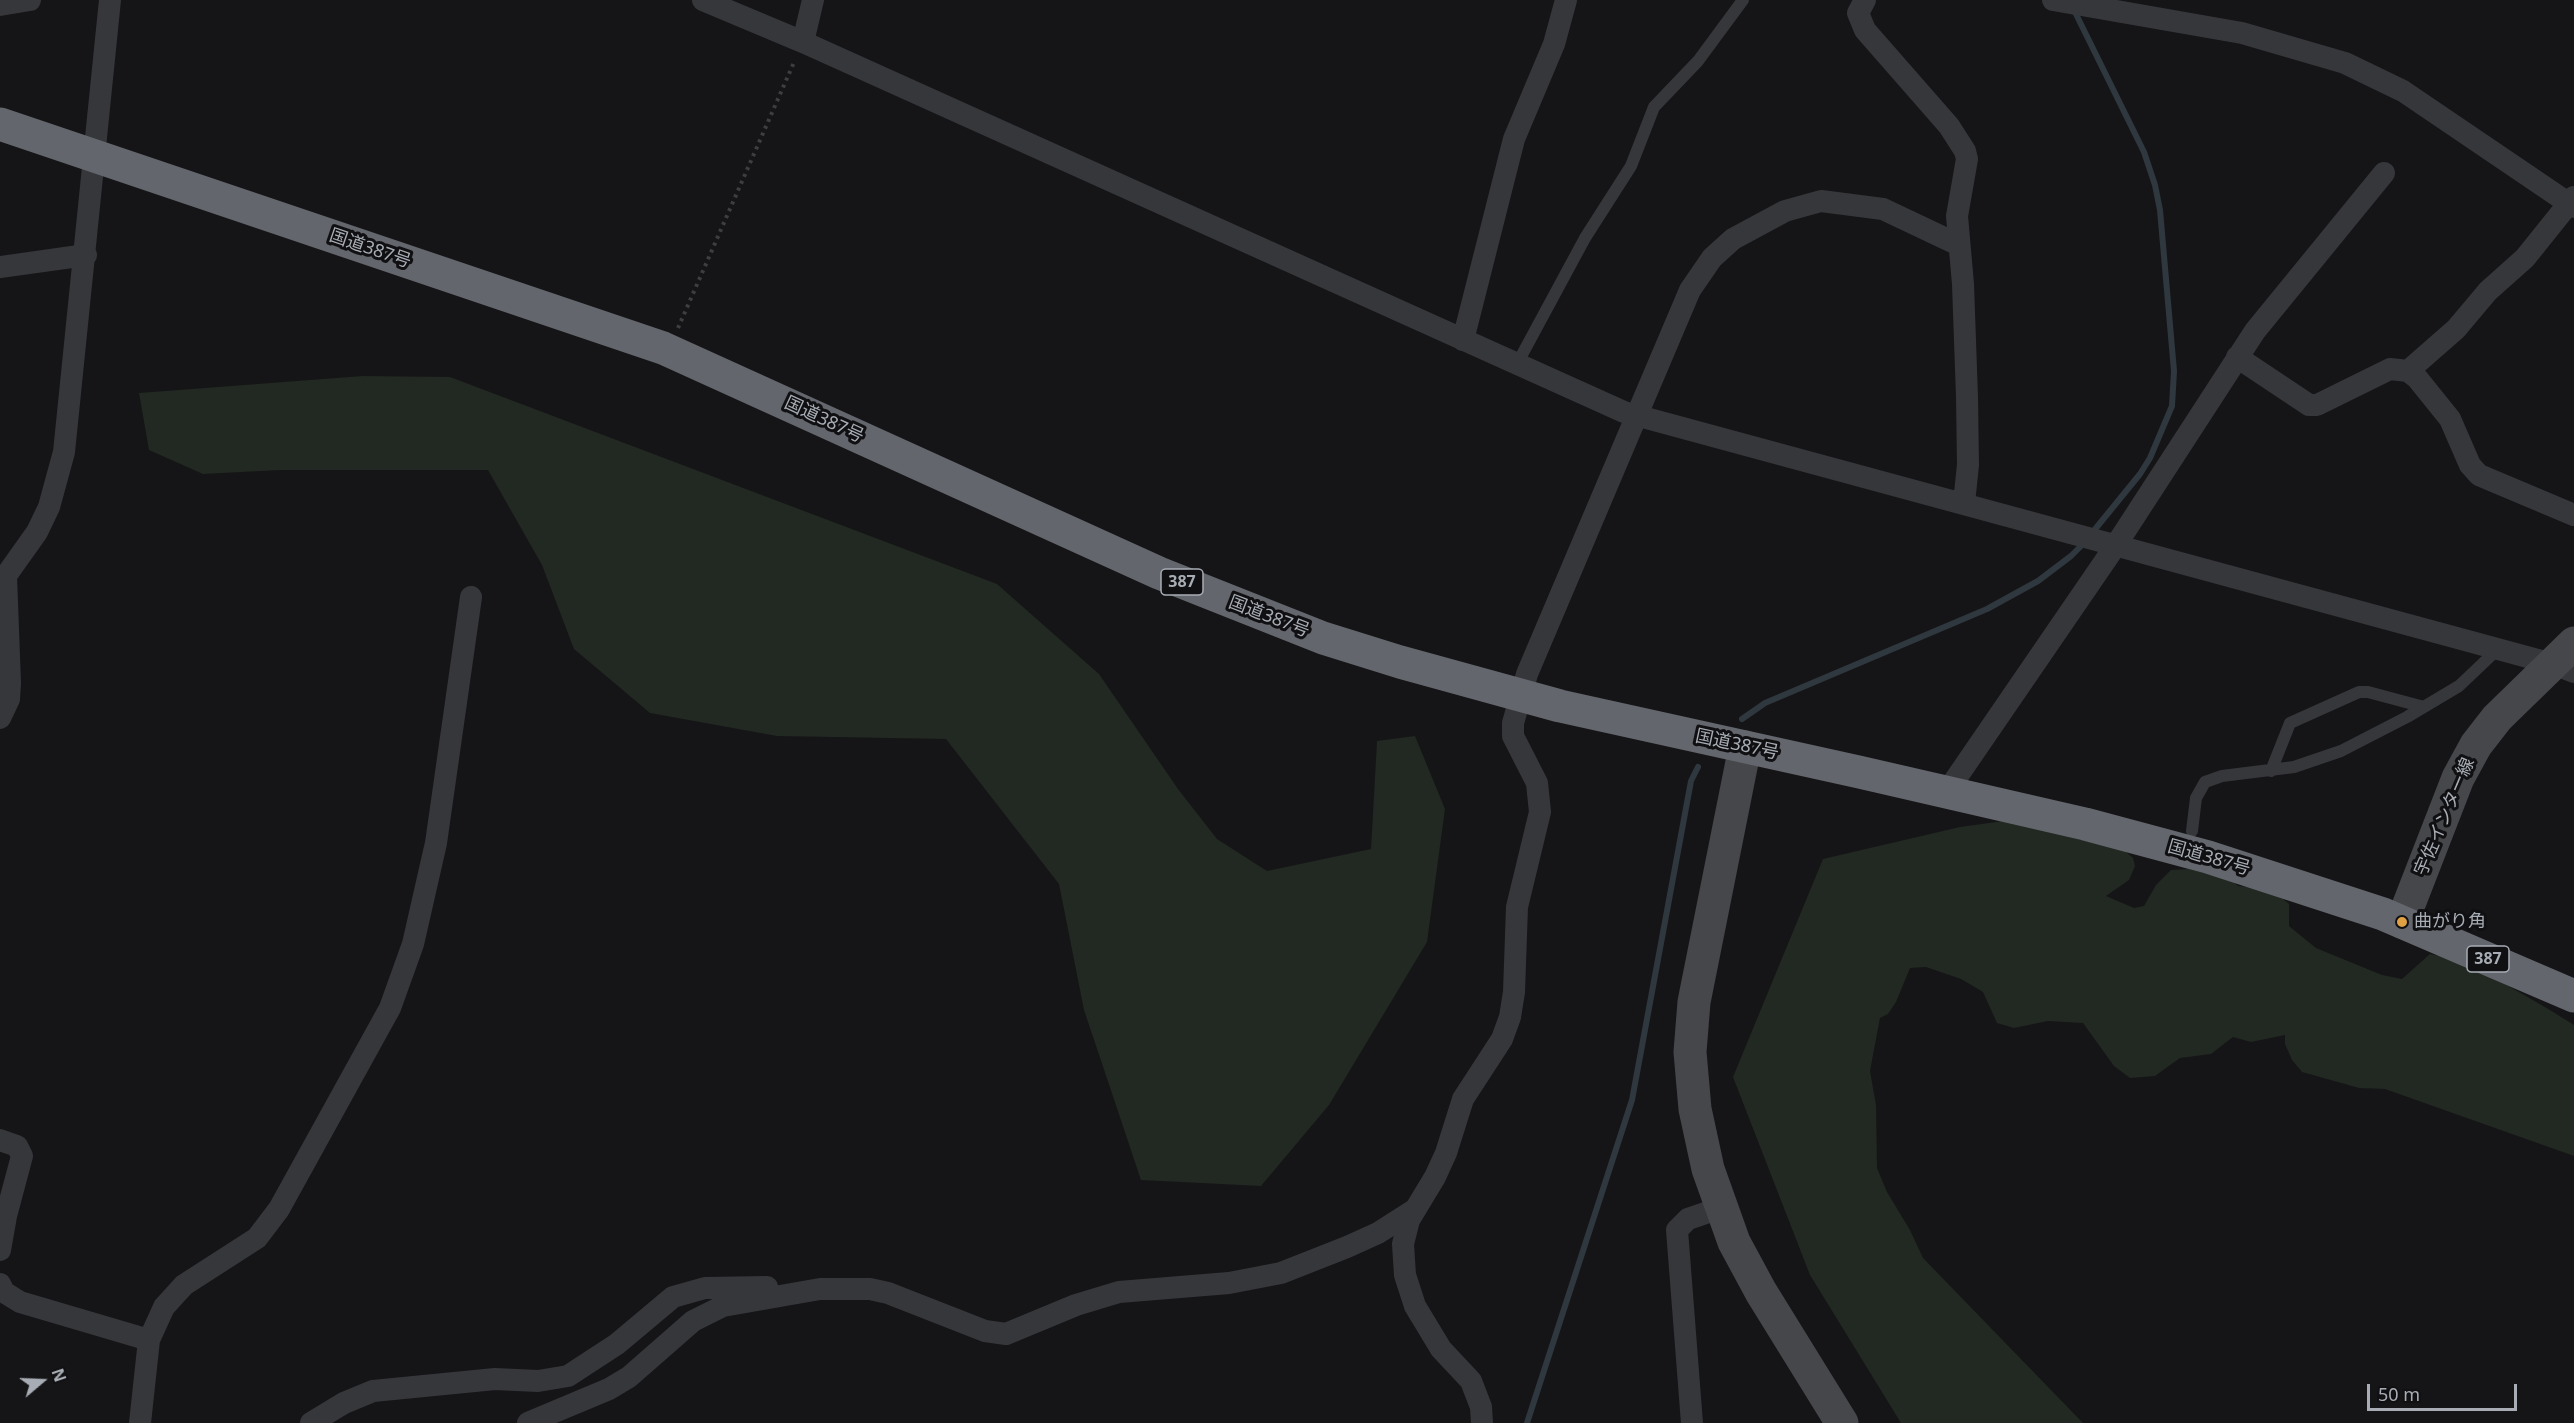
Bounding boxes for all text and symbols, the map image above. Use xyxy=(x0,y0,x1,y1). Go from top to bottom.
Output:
street label: 国道387号 xyxy=(326,225,414,273)
street label: 国道387号 xyxy=(781,392,867,448)
road number: 387 xyxy=(1161,569,1203,595)
street label: 国道387号 xyxy=(1226,592,1312,642)
street label: 国道387号 xyxy=(1693,726,1781,764)
street label: 宇佐インター線 xyxy=(2410,755,2480,879)
street label: 国道387号 xyxy=(2165,836,2253,880)
place label: 曲がり角 xyxy=(2414,911,2486,933)
marker: 曲がり角 xyxy=(2395,915,2409,929)
road number: 387 xyxy=(2467,946,2509,972)
north arrow xyxy=(12,1351,72,1411)
text: N xyxy=(46,1365,72,1385)
scale bar xyxy=(2370,1372,2520,1410)
text: 50 m xyxy=(2378,1382,2420,1406)

